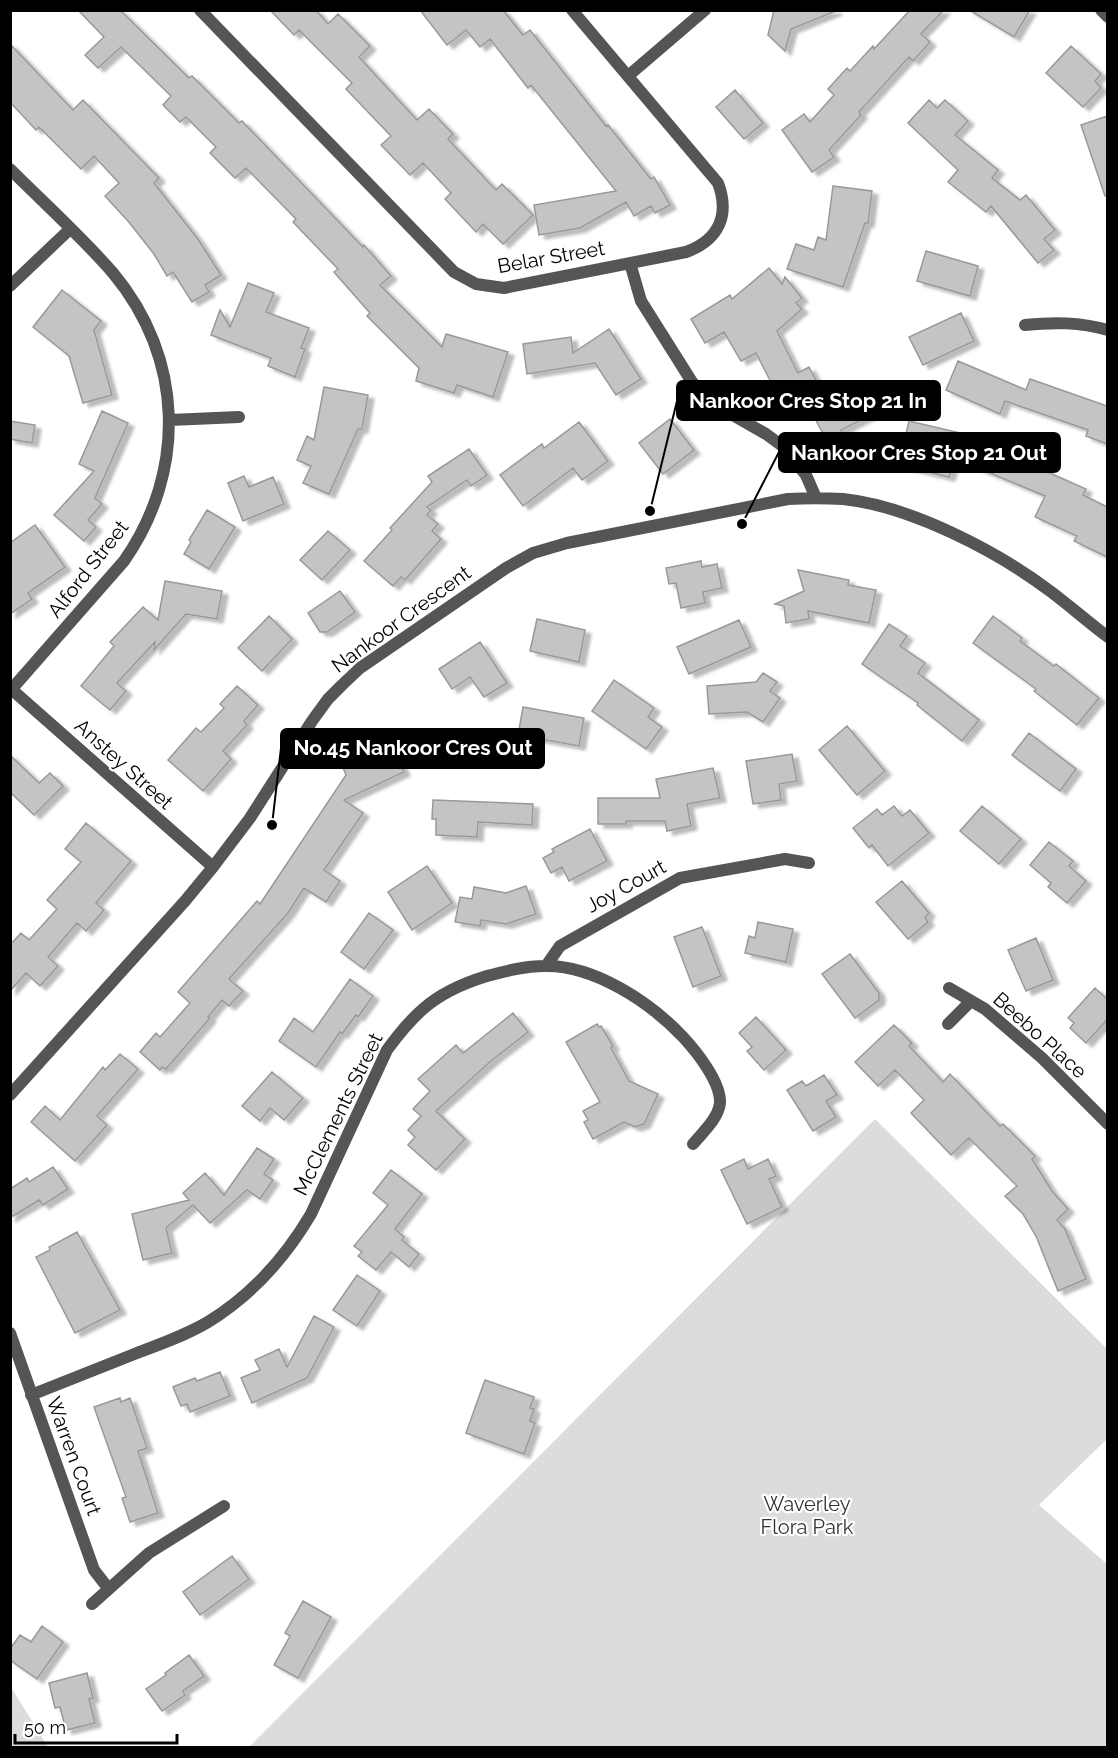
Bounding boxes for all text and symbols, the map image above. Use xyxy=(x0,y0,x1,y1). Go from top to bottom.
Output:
street label: Belar Street xyxy=(495,236,607,278)
callout: Nankoor Cres Stop 21 In xyxy=(677,381,940,420)
text: Nankoor Cres Stop 21 In xyxy=(689,388,927,413)
callout: Nankoor Cres Stop 21 Out xyxy=(779,433,1060,472)
text: Nankoor Cres Stop 21 Out xyxy=(791,440,1047,465)
street label: Alford Street xyxy=(43,515,134,622)
street label: Nankoor Crescent xyxy=(327,560,475,678)
street label: Anstey Street xyxy=(70,714,178,814)
callout: No.45 Nankoor Cres Out xyxy=(281,729,544,768)
text: No.45 Nankoor Cres Out xyxy=(294,735,532,760)
street label: Joy Court xyxy=(582,854,670,918)
street label: Beebo Place xyxy=(988,987,1092,1083)
street label: McClements Street xyxy=(288,1029,388,1199)
street label: Warren Court xyxy=(41,1394,107,1519)
park label: Waverley Flora Park xyxy=(761,1492,854,1539)
scale bar xyxy=(15,1707,177,1745)
text: 50 m xyxy=(24,1717,66,1738)

